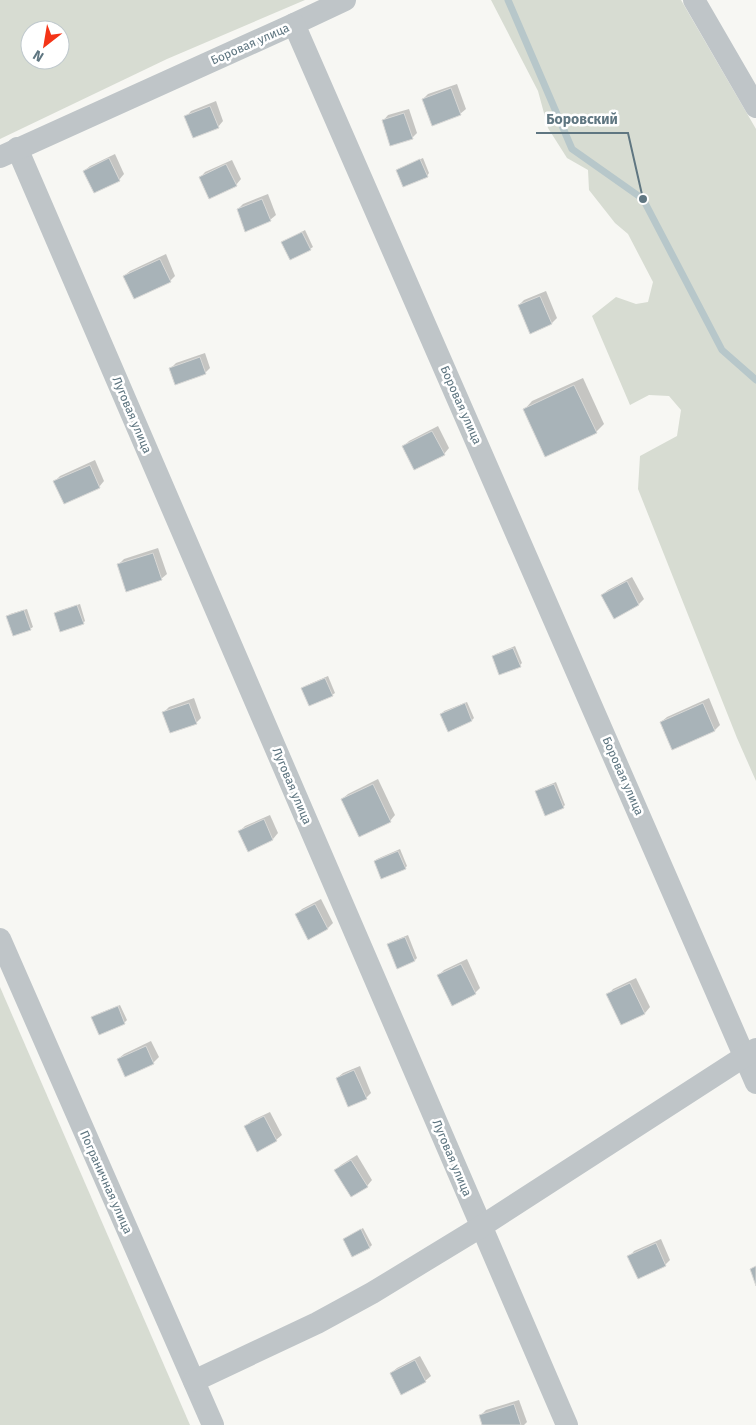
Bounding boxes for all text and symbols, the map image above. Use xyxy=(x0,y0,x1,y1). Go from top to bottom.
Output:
north arrow xyxy=(20,20,70,70)
street label: Боровая улица xyxy=(209,20,291,68)
text: N xyxy=(30,46,47,65)
callout: Боровский xyxy=(536,104,628,133)
text: Боровский xyxy=(546,111,618,128)
street label: Боровая улица xyxy=(437,364,485,446)
street label: Луговая улица xyxy=(110,374,154,456)
street label: Боровая улица xyxy=(599,735,647,817)
street label: Луговая улица xyxy=(270,745,314,827)
street label: Луговая улица xyxy=(430,1117,474,1199)
street label: Пограничная улица xyxy=(77,1128,135,1236)

